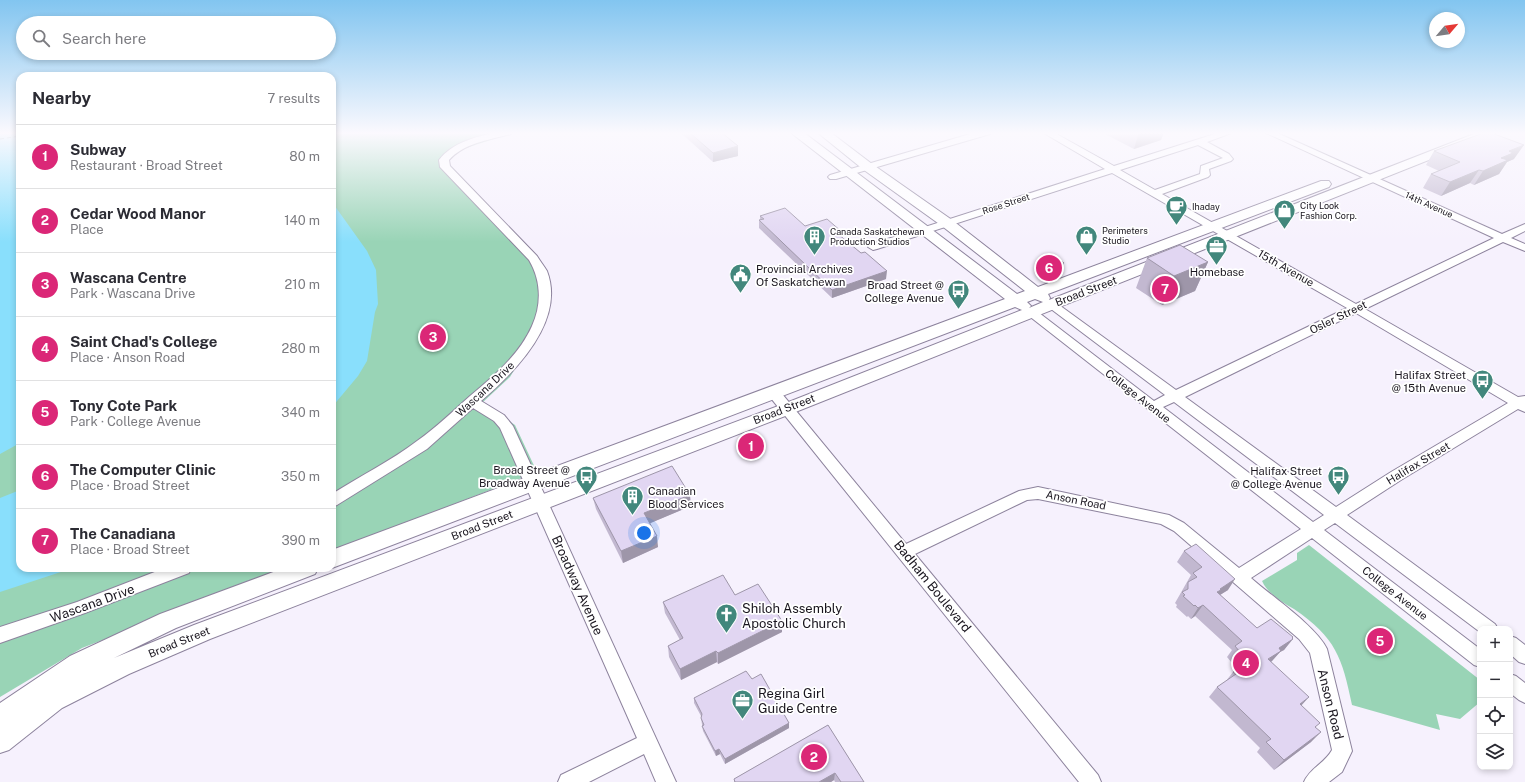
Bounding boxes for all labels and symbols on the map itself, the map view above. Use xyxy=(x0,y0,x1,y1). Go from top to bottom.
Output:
north arrow xyxy=(1429,12,1465,48)
street label: 14th Avenue xyxy=(1404,189,1455,220)
street label: Rose Street xyxy=(981,191,1031,216)
cafe icon: Ihaday xyxy=(1163,194,1189,227)
shop icon: City Look Fashion Corp. xyxy=(1272,198,1298,231)
place label: City Look Fashion Corp. xyxy=(1300,200,1357,221)
place label: Ihaday xyxy=(1192,201,1220,212)
shop icon: Perimeters Studio xyxy=(1074,223,1100,256)
building icon: Canada Saskatchewan Production Studios xyxy=(802,224,828,257)
place label: Perimeters Studio xyxy=(1102,225,1148,246)
place label: Canada Saskatchewan Production Studios xyxy=(830,226,925,247)
office icon: Homebase xyxy=(1204,233,1230,266)
street label: 15th Avenue xyxy=(1256,247,1316,289)
pin: 6 xyxy=(1036,253,1062,283)
public building icon: Provincial Archives Of Saskatchewan xyxy=(728,262,754,295)
place label: Provincial Archives Of Saskatchewan xyxy=(756,263,853,288)
place label: Homebase xyxy=(1190,266,1244,278)
street label: Broad Street xyxy=(1053,274,1119,308)
pin: 7 xyxy=(1152,274,1178,304)
bus stop icon: Broad Street @ College Avenue xyxy=(946,278,972,311)
place label: Broad Street @ College Avenue xyxy=(865,279,944,304)
street label: Osler Street xyxy=(1308,298,1368,336)
pin: 3 xyxy=(420,322,446,352)
street label: Wascana Drive xyxy=(453,359,517,419)
street label: College Avenue xyxy=(1103,367,1173,425)
bus stop icon: Halifax Street @ 15th Avenue xyxy=(1469,368,1495,401)
place label: Halifax Street @ 15th Avenue xyxy=(1392,369,1466,394)
street label: Broad Street xyxy=(751,392,817,426)
pin: 1 xyxy=(738,431,764,461)
street label: Halifax Street xyxy=(1384,439,1452,487)
bus stop icon: Broad Street @ Broadway Avenue xyxy=(573,463,599,496)
place label: Broad Street @ Broadway Avenue xyxy=(479,464,570,489)
bus stop icon: Halifax Street @ College Avenue xyxy=(1325,464,1351,497)
place label: Halifax Street @ College Avenue xyxy=(1231,465,1322,490)
building icon: Canadian Blood Services xyxy=(620,484,646,517)
place label: Canadian Blood Services xyxy=(648,485,725,510)
street label: Anson Road xyxy=(1045,488,1107,512)
street label: Broad Street xyxy=(449,508,515,542)
your location xyxy=(634,523,654,543)
street label: Broadway Avenue xyxy=(549,533,606,637)
street label: Badham Boulevard xyxy=(891,537,974,635)
street label: College Avenue xyxy=(1360,564,1430,622)
street label: Wascana Drive xyxy=(48,581,136,626)
place label: Shiloh Assembly Apostolic Church xyxy=(742,601,846,631)
church icon: Shiloh Assembly Apostolic Church xyxy=(713,602,739,635)
street label: Broad Street xyxy=(147,624,211,660)
pin: 5 xyxy=(1367,626,1393,656)
pin: 4 xyxy=(1233,648,1259,678)
street label: Anson Road xyxy=(1315,667,1347,741)
place label: Regina Girl Guide Centre xyxy=(758,686,838,716)
office icon: Regina Girl Guide Centre xyxy=(730,687,756,720)
pin: 2 xyxy=(801,742,827,772)

